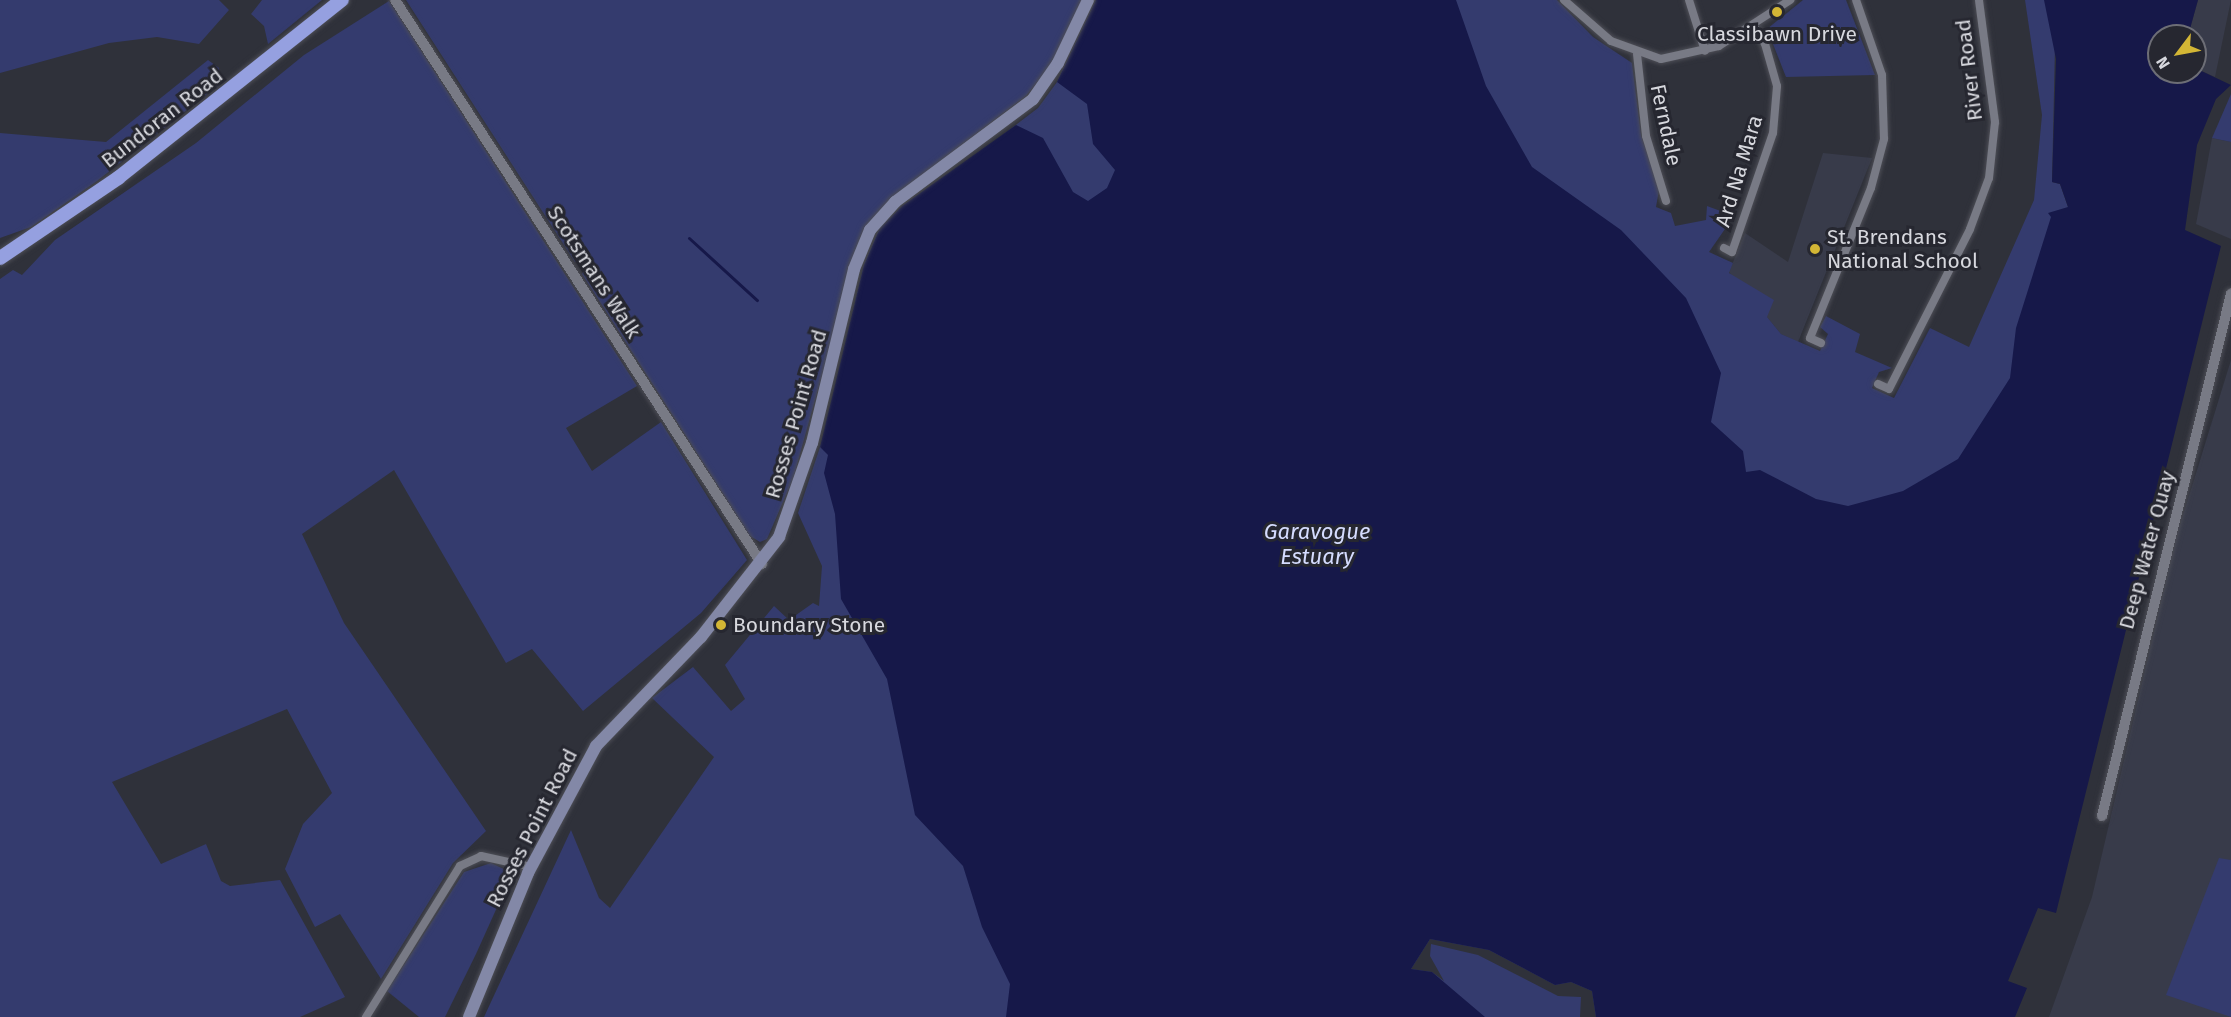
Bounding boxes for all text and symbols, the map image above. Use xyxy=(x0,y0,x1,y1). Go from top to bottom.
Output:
marker: Classibawn Drive xyxy=(1770,5,1784,19)
street label: River Road xyxy=(1950,18,1988,122)
place label: Classibawn Drive xyxy=(1697,21,1857,47)
north arrow xyxy=(2147,24,2207,84)
text: N xyxy=(2152,53,2174,72)
street label: Bundoran Road xyxy=(96,63,228,173)
street label: Ferndale xyxy=(1645,82,1687,168)
street label: Ard Na Mara xyxy=(1710,112,1768,230)
street label: Scotsmans Walk xyxy=(542,201,646,343)
place label: St. Brendans National School xyxy=(1827,224,1978,274)
marker: St. Brendans National School xyxy=(1808,242,1822,256)
street label: Rosses Point Road xyxy=(760,327,832,501)
street label: Deep Water Quay xyxy=(2114,468,2180,632)
water label: Garavogue Estuary xyxy=(1264,518,1370,570)
place label: Boundary Stone xyxy=(733,612,885,638)
marker: Boundary Stone xyxy=(714,618,728,632)
street label: Rosses Point Road xyxy=(481,745,583,911)

